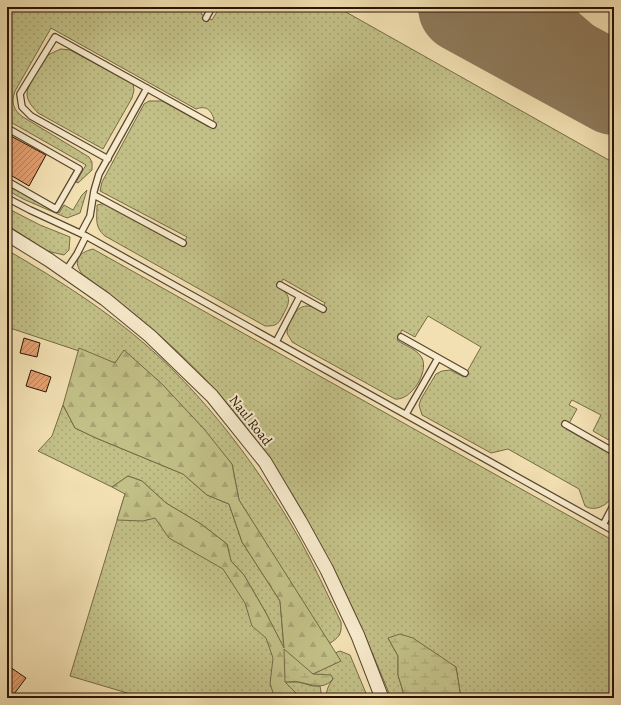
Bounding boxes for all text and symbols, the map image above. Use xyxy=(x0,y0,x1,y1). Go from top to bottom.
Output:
street label: Naul Road xyxy=(225,391,277,450)

